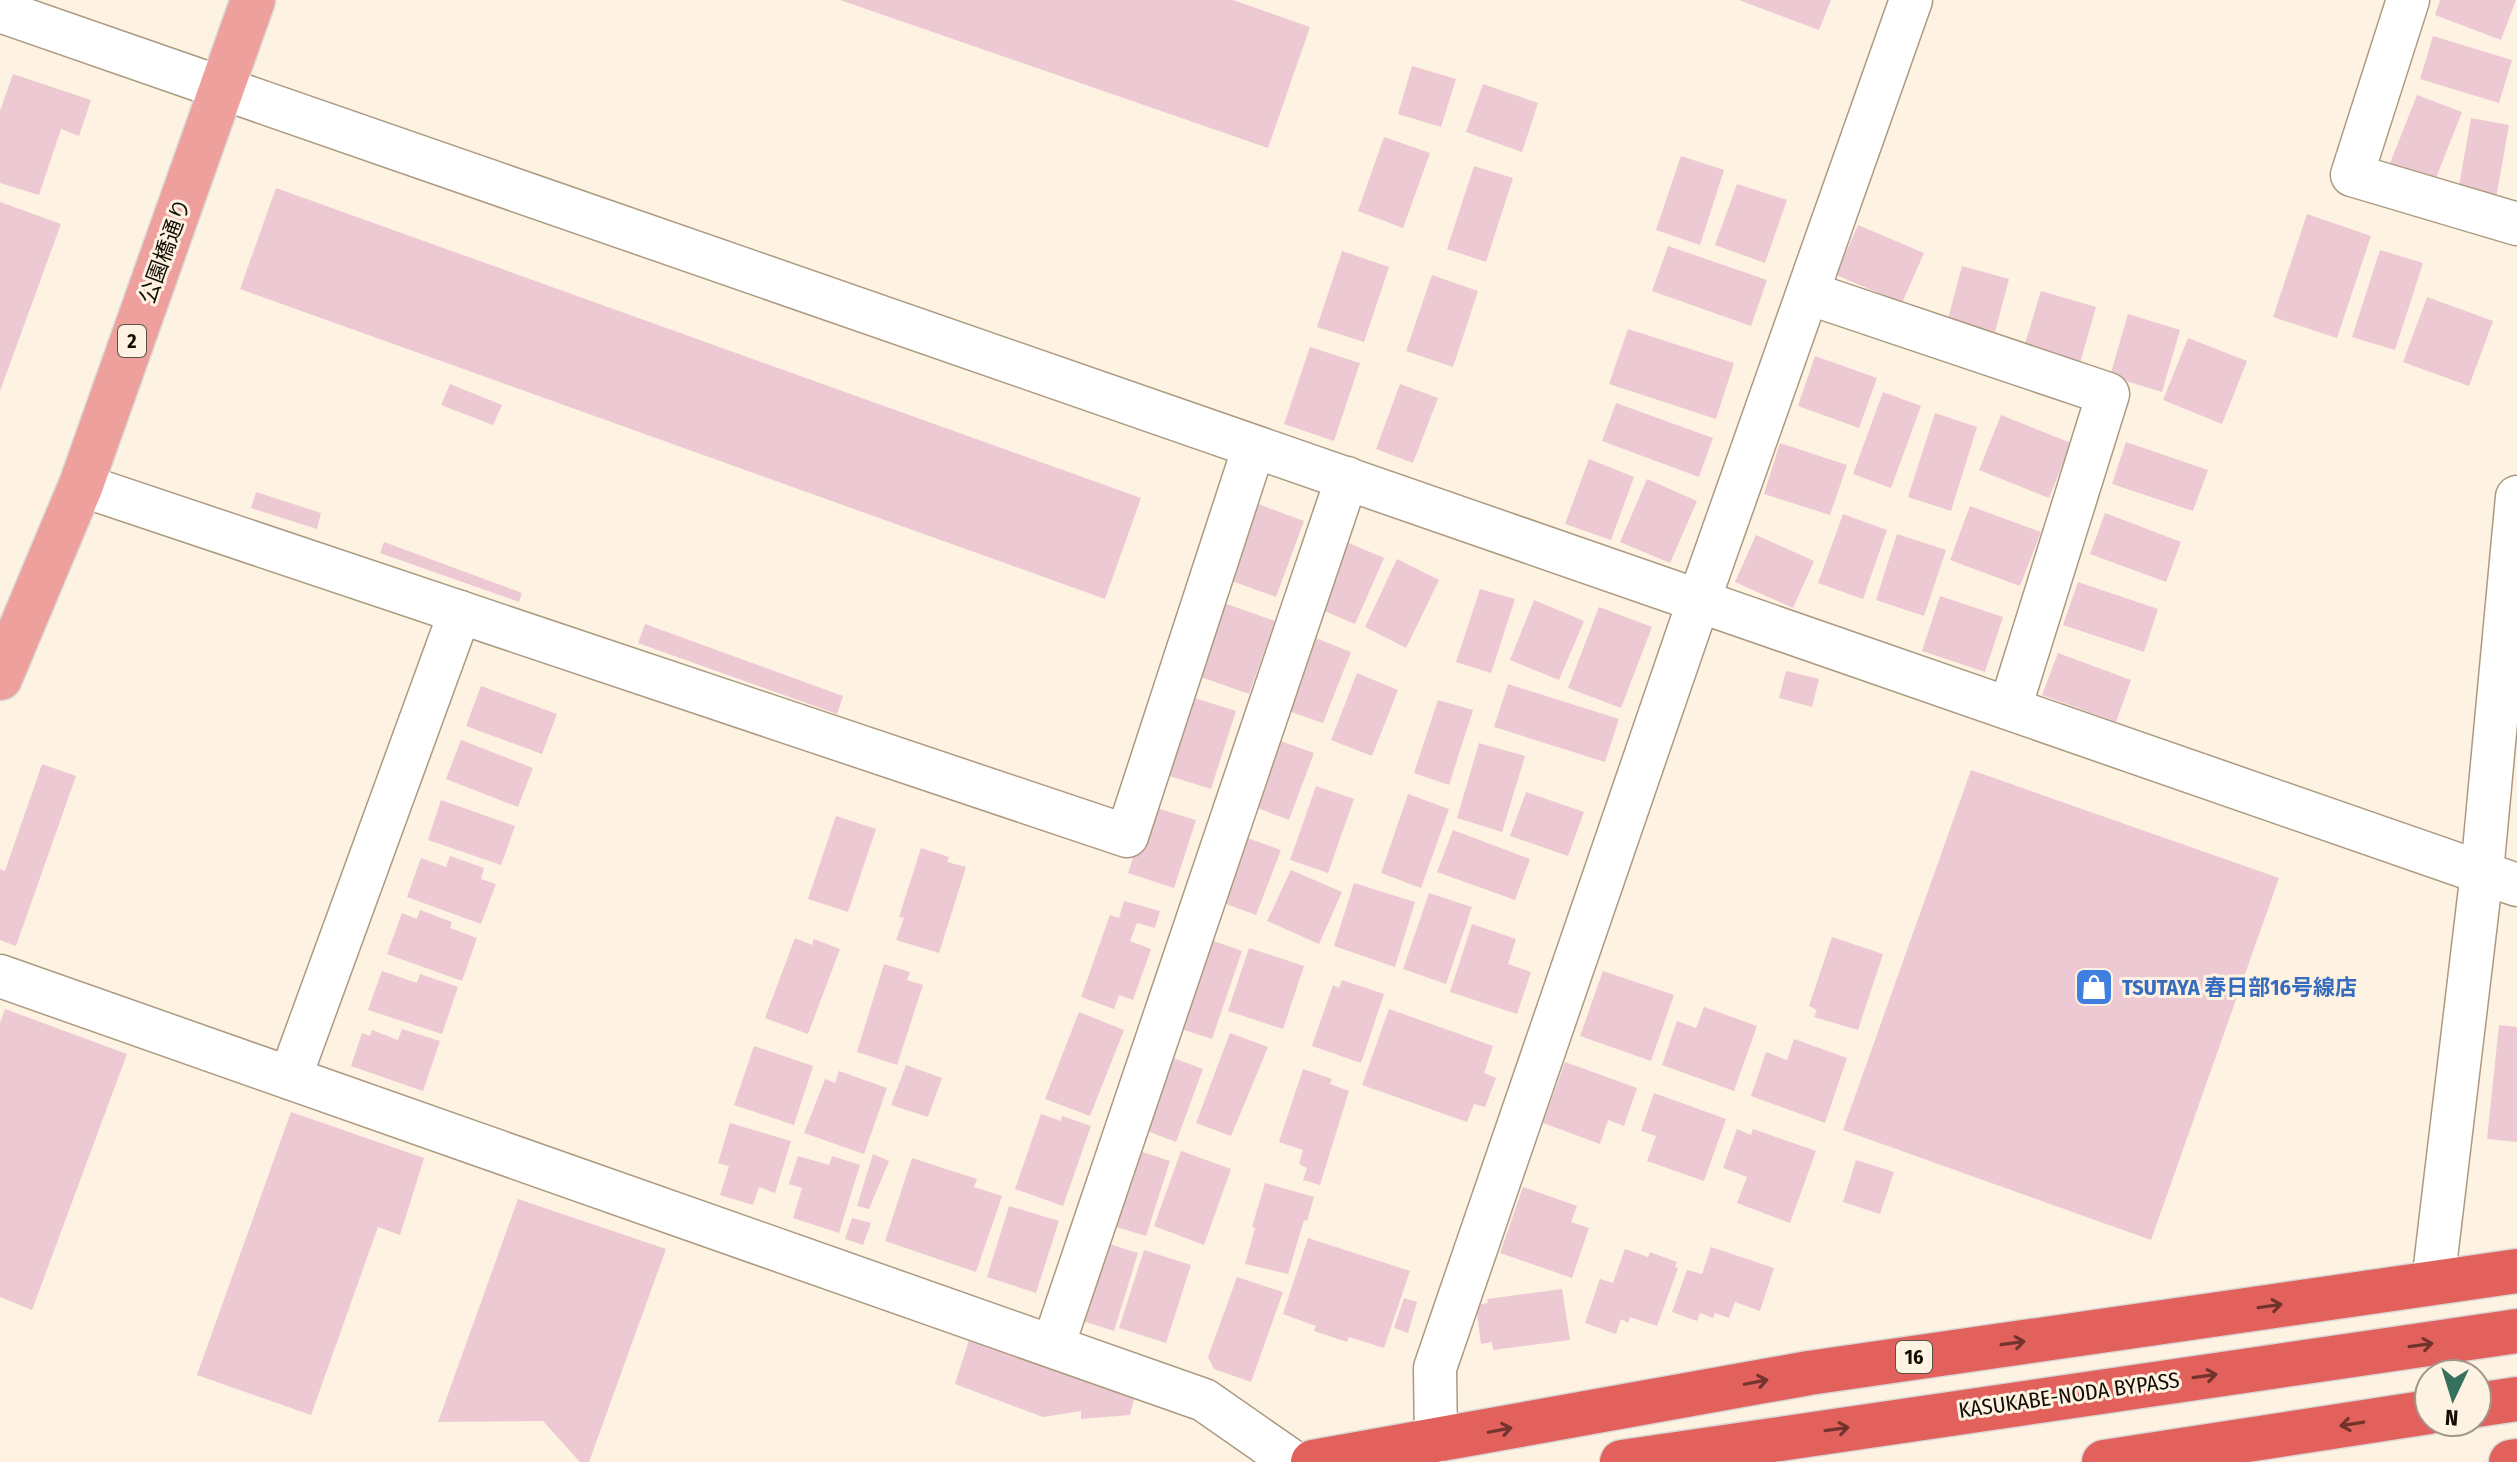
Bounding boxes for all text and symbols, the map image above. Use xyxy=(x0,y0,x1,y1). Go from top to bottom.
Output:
street label: 公園橋通り xyxy=(134,195,196,307)
road number: 2 xyxy=(118,325,146,357)
shop icon: TSUTAYA 春日部16号線店 xyxy=(2073,966,2115,1008)
place label: TSUTAYA 春日部16号線店 xyxy=(2122,974,2357,1001)
one-way arrow xyxy=(2257,1298,2282,1313)
one-way arrow xyxy=(2000,1335,2025,1350)
one-way arrow xyxy=(2408,1337,2433,1352)
road number: 16 xyxy=(1896,1341,1932,1373)
north arrow xyxy=(2413,1358,2493,1438)
street label: KASUKABE-NODA BYPASS xyxy=(1957,1366,2181,1424)
one-way arrow xyxy=(2192,1368,2217,1383)
one-way arrow xyxy=(1743,1374,1768,1389)
text: N xyxy=(2444,1404,2459,1431)
one-way arrow xyxy=(2340,1417,2365,1432)
one-way arrow xyxy=(1487,1421,1513,1436)
one-way arrow xyxy=(1824,1421,1849,1436)

